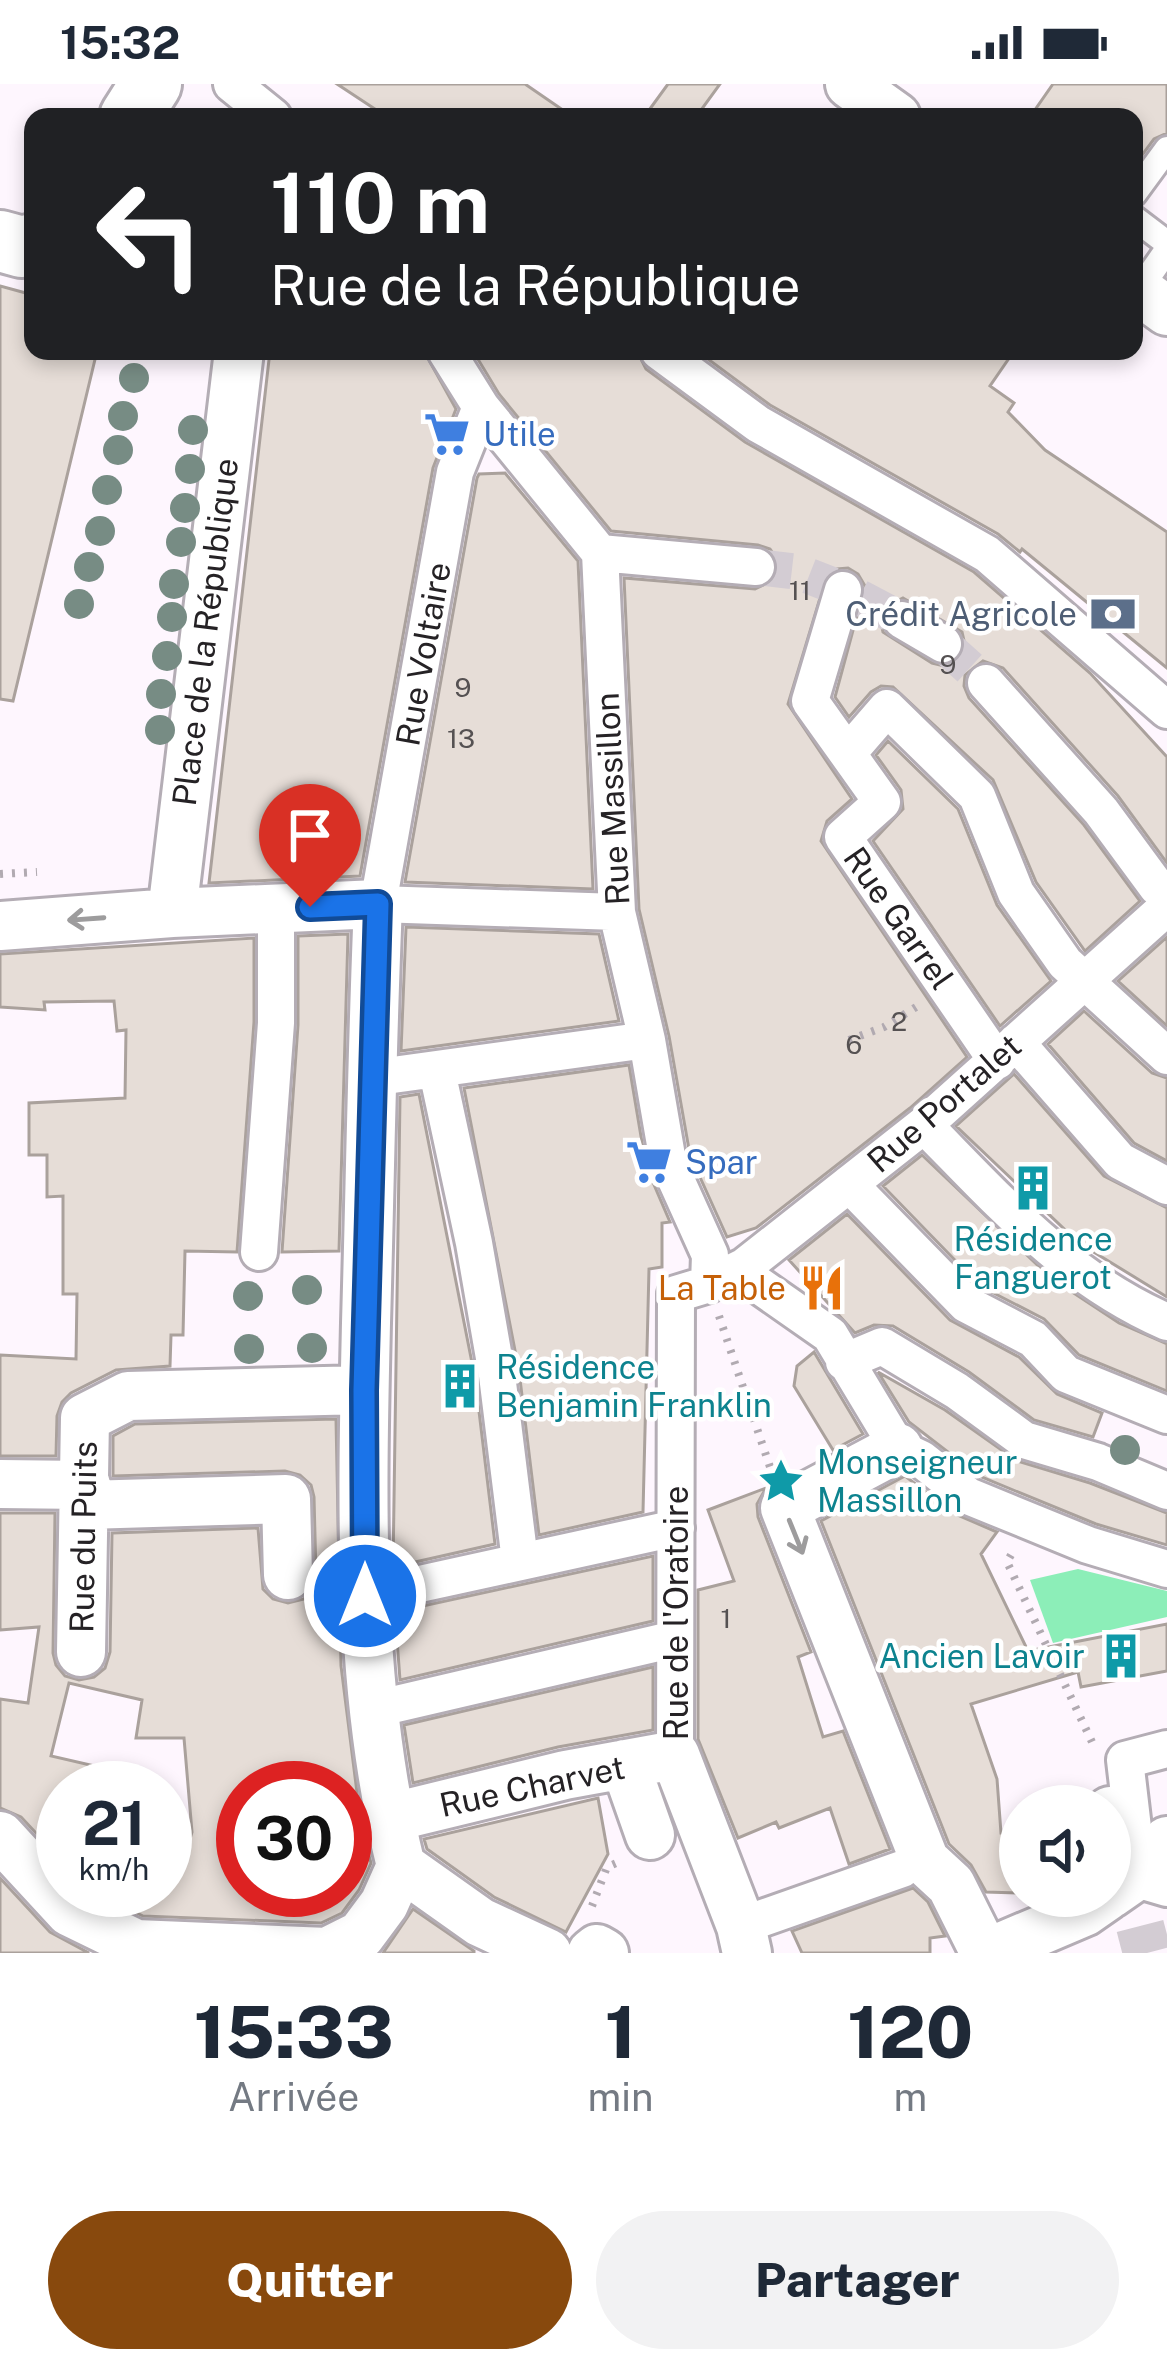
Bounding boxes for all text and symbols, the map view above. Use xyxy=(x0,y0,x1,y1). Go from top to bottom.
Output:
text: 15:32 xyxy=(60,16,180,69)
text: 110 m xyxy=(270,153,490,252)
icon: left xyxy=(72,156,228,312)
text: Rue de la République xyxy=(270,254,800,317)
supermarket icon: Utile xyxy=(422,409,472,459)
place label: Utile xyxy=(483,415,556,453)
street label: Place de la République xyxy=(165,456,245,808)
street label: Rue Voltaire xyxy=(388,559,458,749)
house number: 11 xyxy=(789,574,811,606)
bank icon: Crédit Agricole xyxy=(1088,589,1138,639)
place label: Crédit Agricole xyxy=(845,595,1077,633)
house number: 9 xyxy=(940,648,956,680)
house number: 9 xyxy=(455,671,471,703)
street label: Rue Massillon xyxy=(587,692,637,906)
house number: 13 xyxy=(447,722,475,754)
pin xyxy=(259,784,361,907)
icon: arrive xyxy=(277,802,343,868)
street label: Rue Garrel xyxy=(836,840,962,996)
one-way arrow xyxy=(67,908,106,931)
house number: 2 xyxy=(891,1005,907,1037)
street label: Rue Portalet xyxy=(860,1026,1028,1180)
house number: 6 xyxy=(846,1028,862,1060)
supermarket icon: Spar xyxy=(624,1137,674,1187)
place label: Spar xyxy=(685,1143,758,1181)
building icon: Résidence Fanguerot xyxy=(1008,1163,1058,1213)
place label: Résidence Fanguerot xyxy=(953,1220,1113,1296)
restaurant icon: La Table xyxy=(797,1263,847,1313)
place label: La Table xyxy=(658,1269,786,1307)
place label: Résidence Benjamin Franklin xyxy=(496,1348,772,1424)
building icon: Résidence Benjamin Franklin xyxy=(435,1361,485,1411)
street label: Rue du Puits xyxy=(62,1441,104,1633)
place label: Monseigneur Massillon xyxy=(817,1443,1018,1519)
place icon: Monseigneur Massillon xyxy=(756,1456,806,1506)
street label: Rue de l'Oratoire xyxy=(657,1486,695,1740)
one-way arrow xyxy=(787,1517,808,1554)
position arrow xyxy=(302,1533,428,1659)
house number: 1 xyxy=(721,1602,732,1634)
building icon: Ancien Lavoir xyxy=(1096,1631,1146,1681)
place label: Ancien Lavoir xyxy=(878,1637,1085,1675)
street label: Rue Charvet xyxy=(436,1748,628,1824)
speed limit sign: 30 xyxy=(216,1761,372,1917)
map controls xyxy=(999,1785,1131,1917)
button: sound xyxy=(999,1785,1131,1917)
text: 21 xyxy=(82,1788,146,1859)
text: km/h xyxy=(79,1851,149,1887)
text: 15:33 xyxy=(194,1990,394,2074)
text: 1 xyxy=(605,1990,636,2074)
text: 120 xyxy=(847,1990,973,2074)
text: Arrivée xyxy=(228,2074,359,2120)
text: min xyxy=(587,2074,654,2120)
text: m xyxy=(893,2074,927,2120)
button: Quitter xyxy=(48,2211,572,2349)
button: Partager xyxy=(596,2211,1119,2349)

